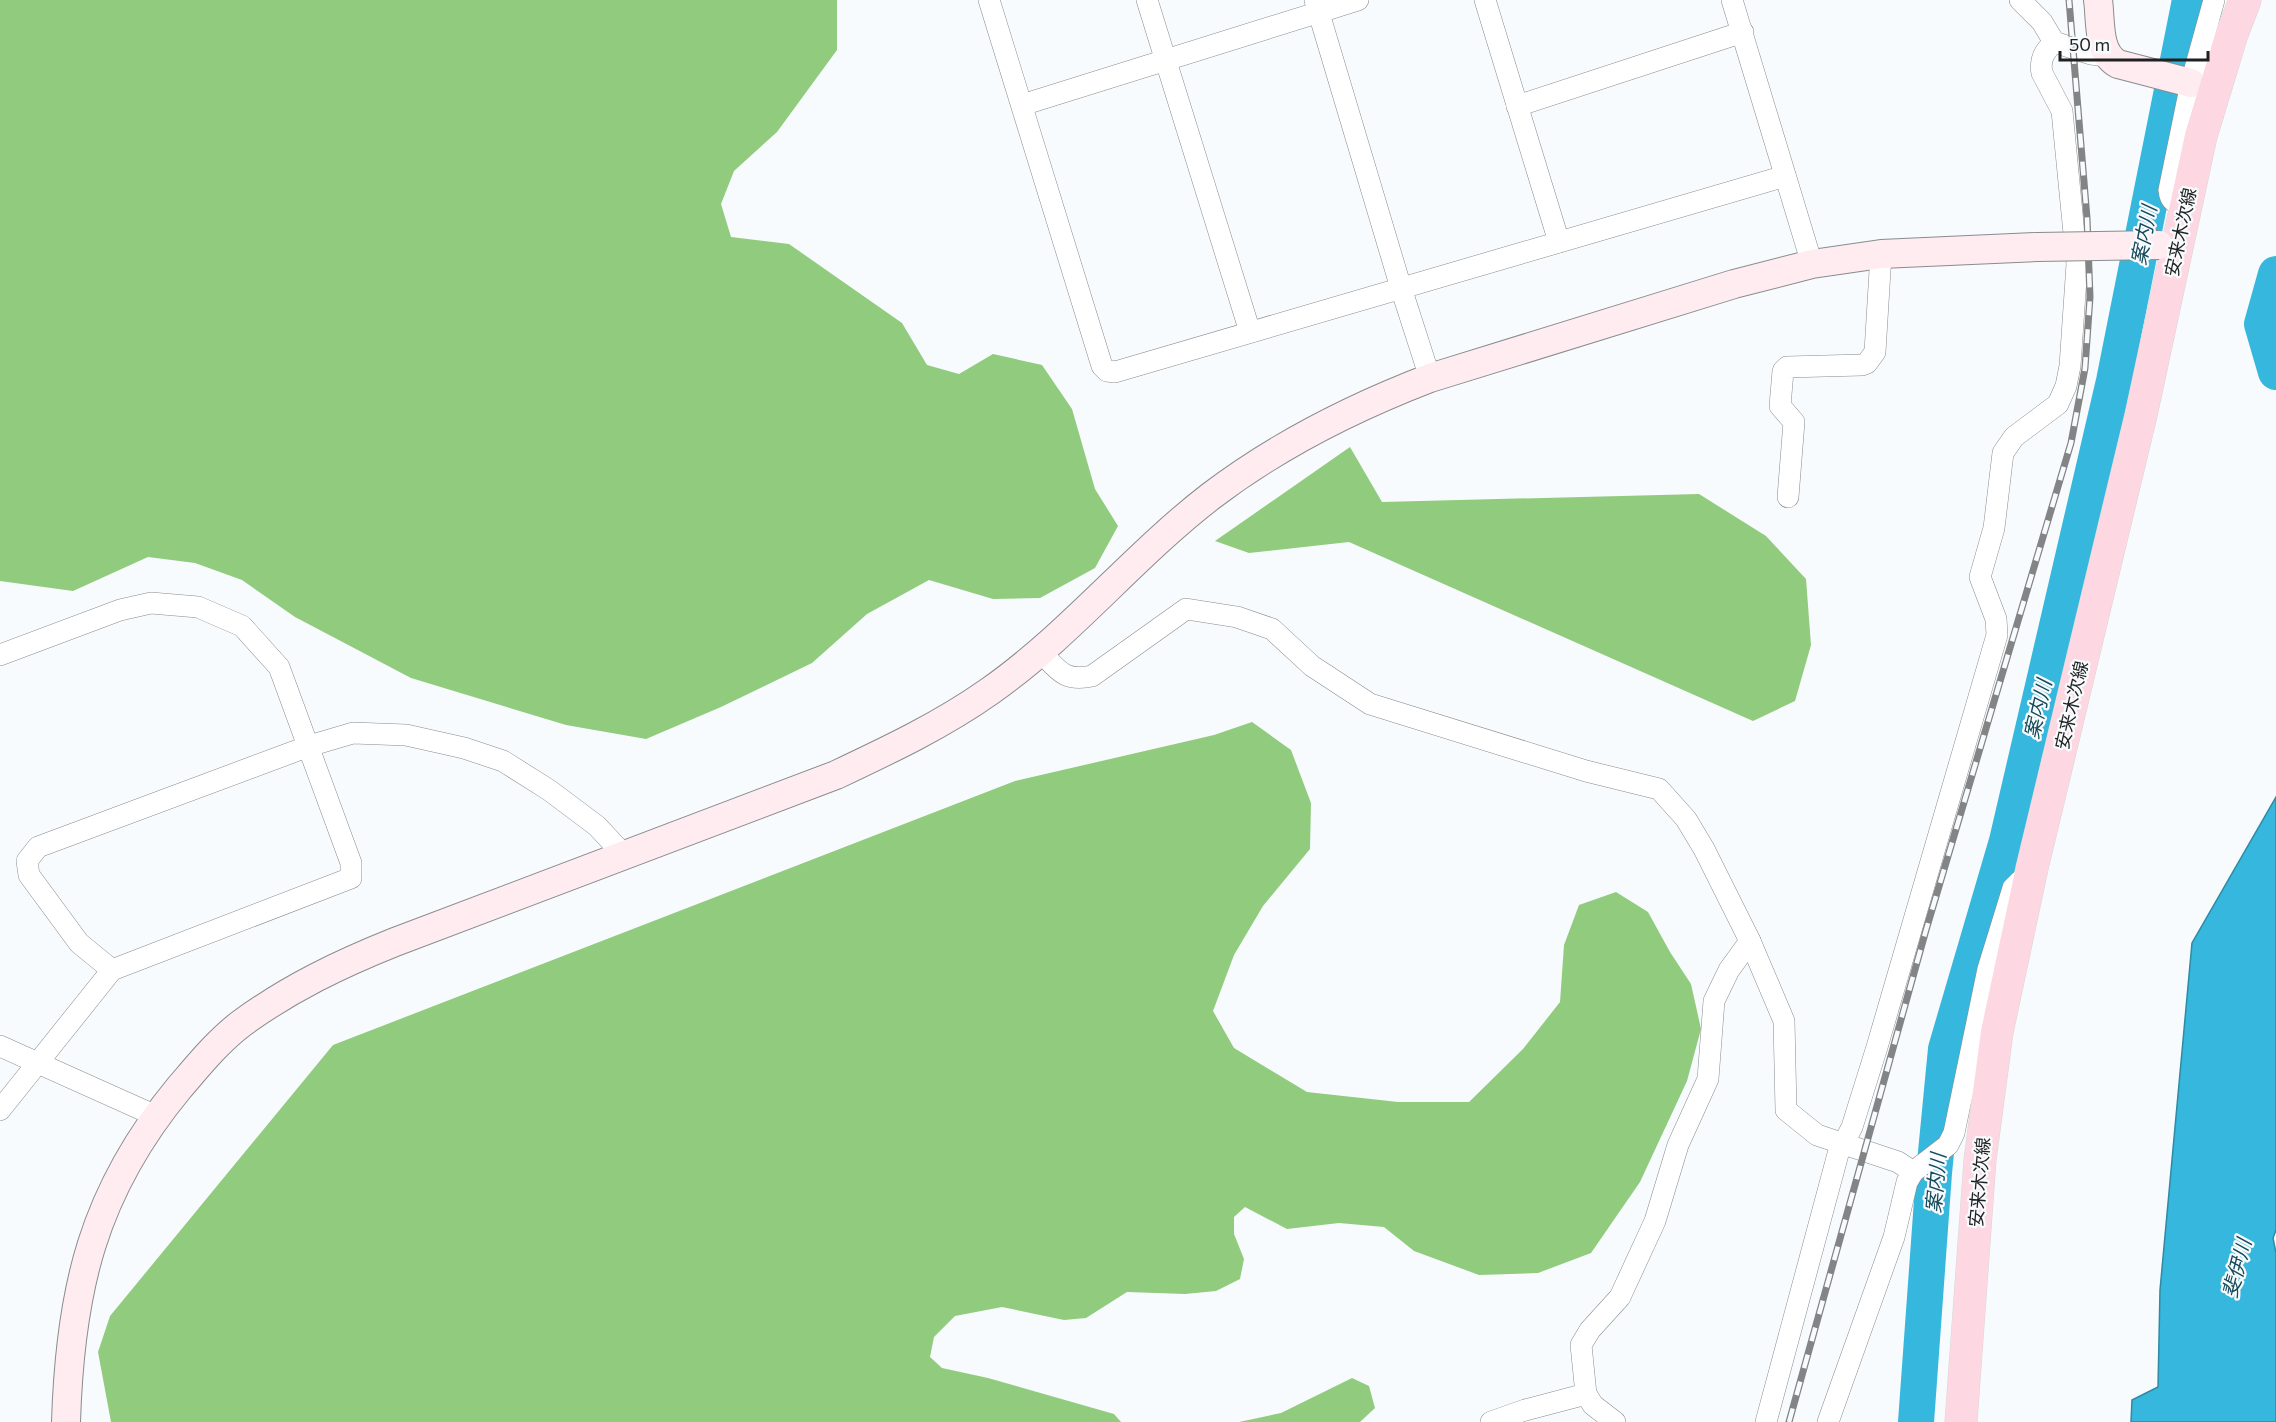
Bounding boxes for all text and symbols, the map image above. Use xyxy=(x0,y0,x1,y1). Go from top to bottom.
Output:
scale bar xyxy=(2060,24,2208,62)
text: 50 m xyxy=(2069,33,2110,55)
street label: 安来木次線 xyxy=(2160,186,2200,278)
water label: 案内川 xyxy=(2125,201,2161,267)
street label: 安来木次線 xyxy=(2050,659,2092,751)
water label: 案内川 xyxy=(2019,675,2056,741)
street label: 安来木次線 xyxy=(1964,1136,1994,1228)
water label: 案内川 xyxy=(1920,1150,1950,1214)
water label: 斐伊川 xyxy=(2217,1234,2256,1300)

